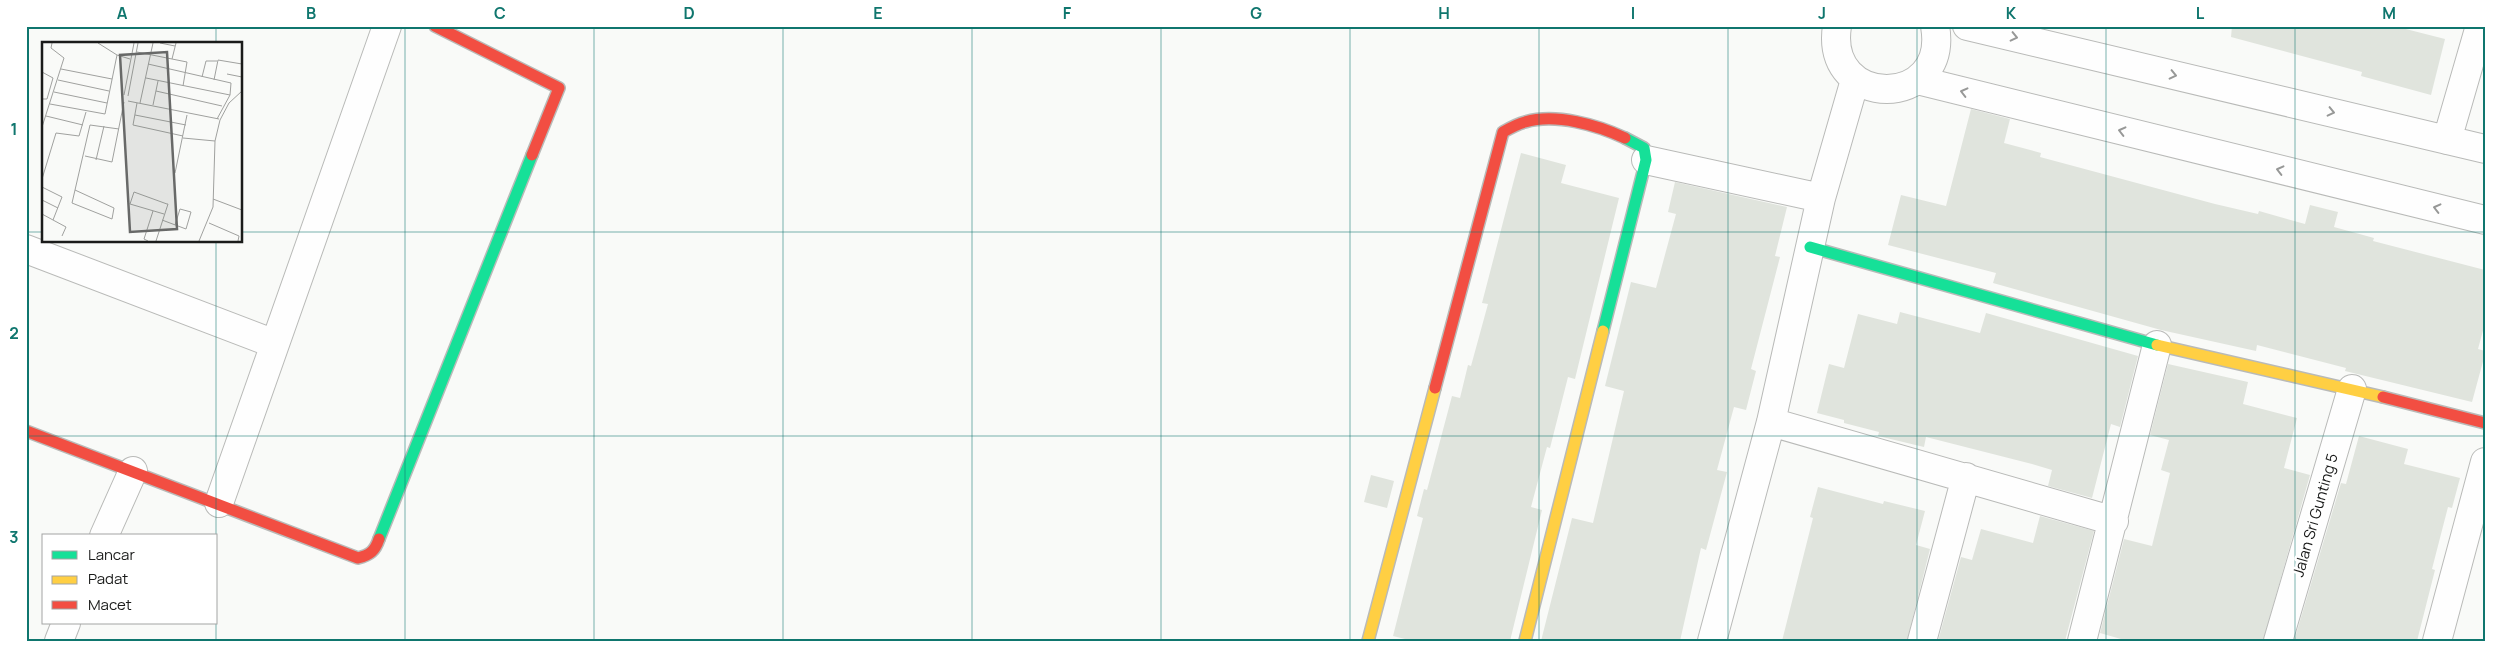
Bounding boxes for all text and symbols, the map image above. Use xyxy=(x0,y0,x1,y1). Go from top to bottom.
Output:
text: A xyxy=(117,2,128,24)
text: B xyxy=(306,2,316,24)
text: C xyxy=(494,2,506,24)
text: D xyxy=(683,2,695,24)
text: E xyxy=(873,2,883,24)
text: F xyxy=(1063,2,1072,24)
text: G xyxy=(1250,2,1262,24)
text: H xyxy=(1438,2,1450,24)
text: I xyxy=(1631,2,1635,24)
text: J xyxy=(1818,2,1826,24)
text: K xyxy=(2006,2,2017,24)
text: L xyxy=(2196,2,2205,24)
text: M xyxy=(2382,2,2396,24)
one-way arrow xyxy=(2010,31,2019,42)
inset map xyxy=(42,42,242,242)
one-way arrow xyxy=(2168,69,2177,80)
one-way arrow xyxy=(1960,87,1969,98)
one-way arrow xyxy=(2326,106,2335,117)
text: 1 xyxy=(10,118,18,140)
one-way arrow xyxy=(2117,126,2126,137)
one-way arrow xyxy=(2275,165,2284,176)
one-way arrow xyxy=(2434,204,2442,214)
text: 2 xyxy=(9,322,19,344)
street label: Jalan Sri Gunting 5 xyxy=(2287,451,2343,579)
text: 3 xyxy=(9,526,19,548)
legend xyxy=(42,534,218,624)
text: Lancar xyxy=(88,544,135,565)
text: Padat xyxy=(88,568,128,589)
text: Macet xyxy=(88,594,132,615)

